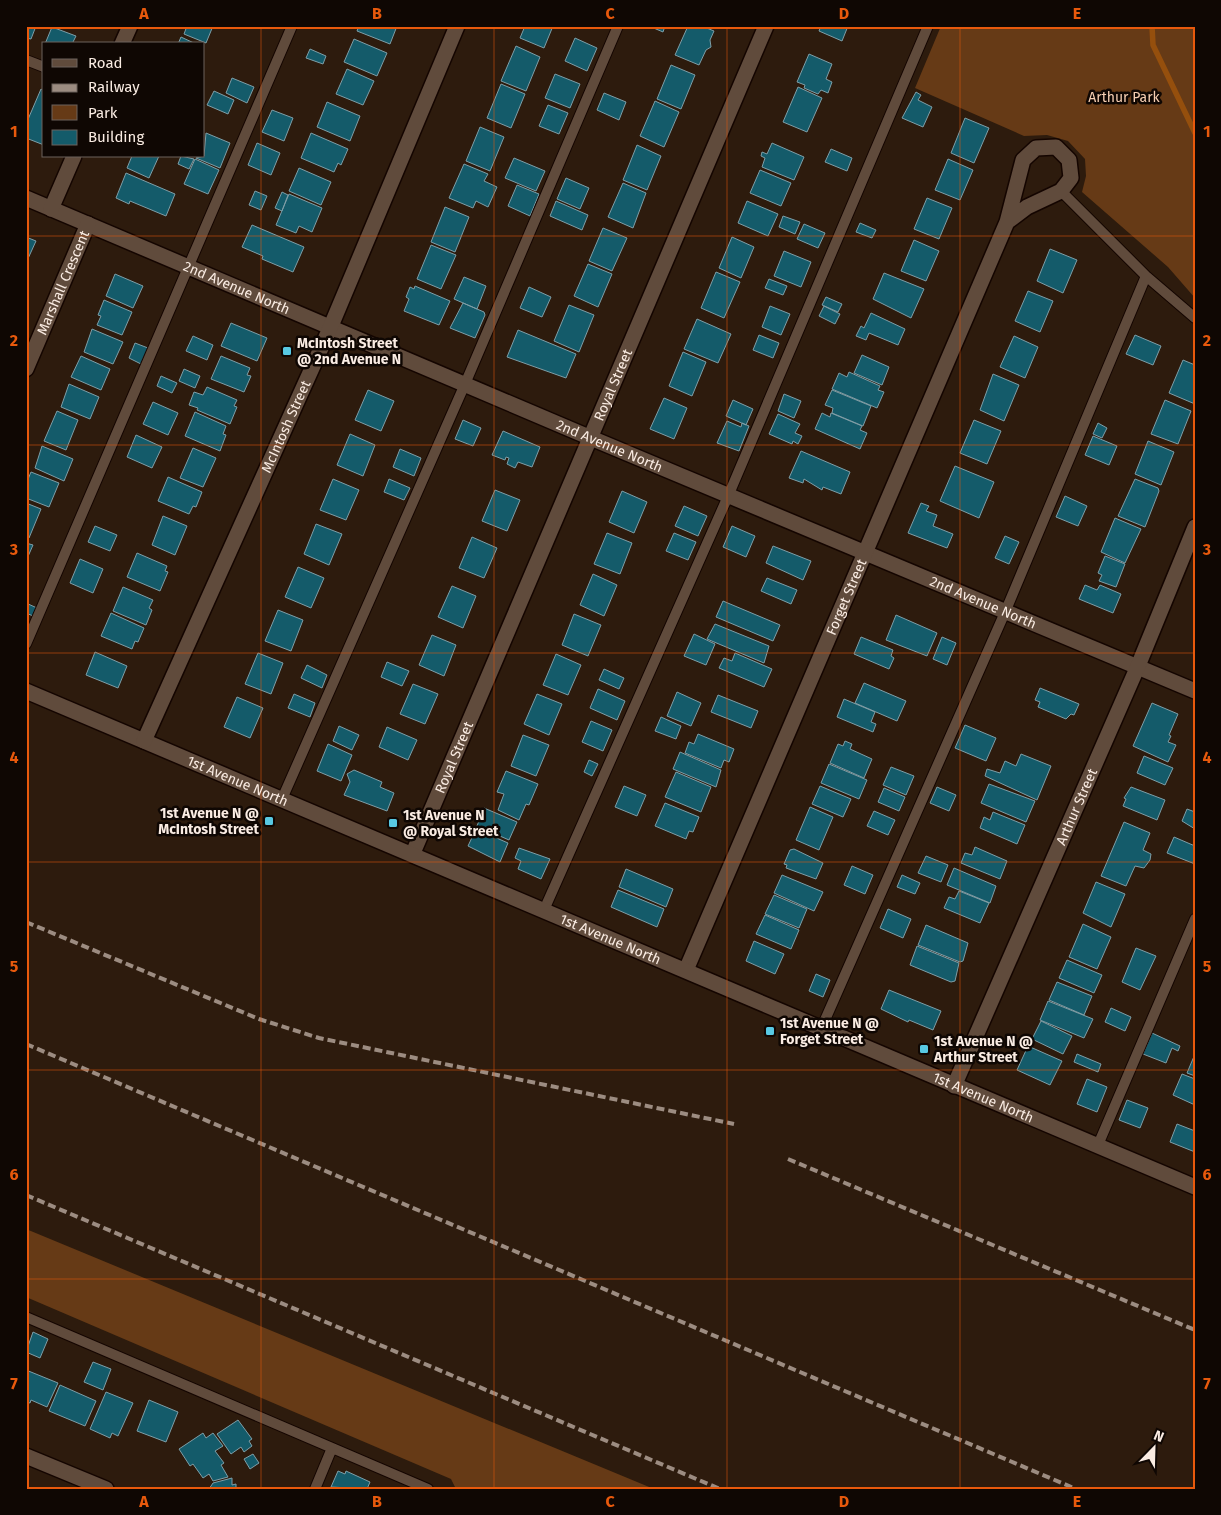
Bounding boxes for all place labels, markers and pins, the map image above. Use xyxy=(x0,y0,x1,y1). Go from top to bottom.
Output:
place label: McIntosh Street @ 2nd Avenue N xyxy=(297,335,401,368)
marker: McIntosh Street @ 2nd Avenue N xyxy=(281,345,293,357)
place label: 1st Avenue N @ McIntosh Street xyxy=(158,805,260,838)
place label: 1st Avenue N @ Royal Street xyxy=(403,807,499,840)
marker: 1st Avenue N @ McIntosh Street xyxy=(263,815,275,827)
marker: 1st Avenue N @ Royal Street xyxy=(387,817,399,829)
place label: 1st Avenue N @ Forget Street xyxy=(780,1015,879,1048)
marker: 1st Avenue N @ Forget Street xyxy=(764,1025,776,1037)
place label: 1st Avenue N @ Arthur Street xyxy=(933,1033,1033,1066)
marker: 1st Avenue N @ Arthur Street xyxy=(918,1043,930,1055)

